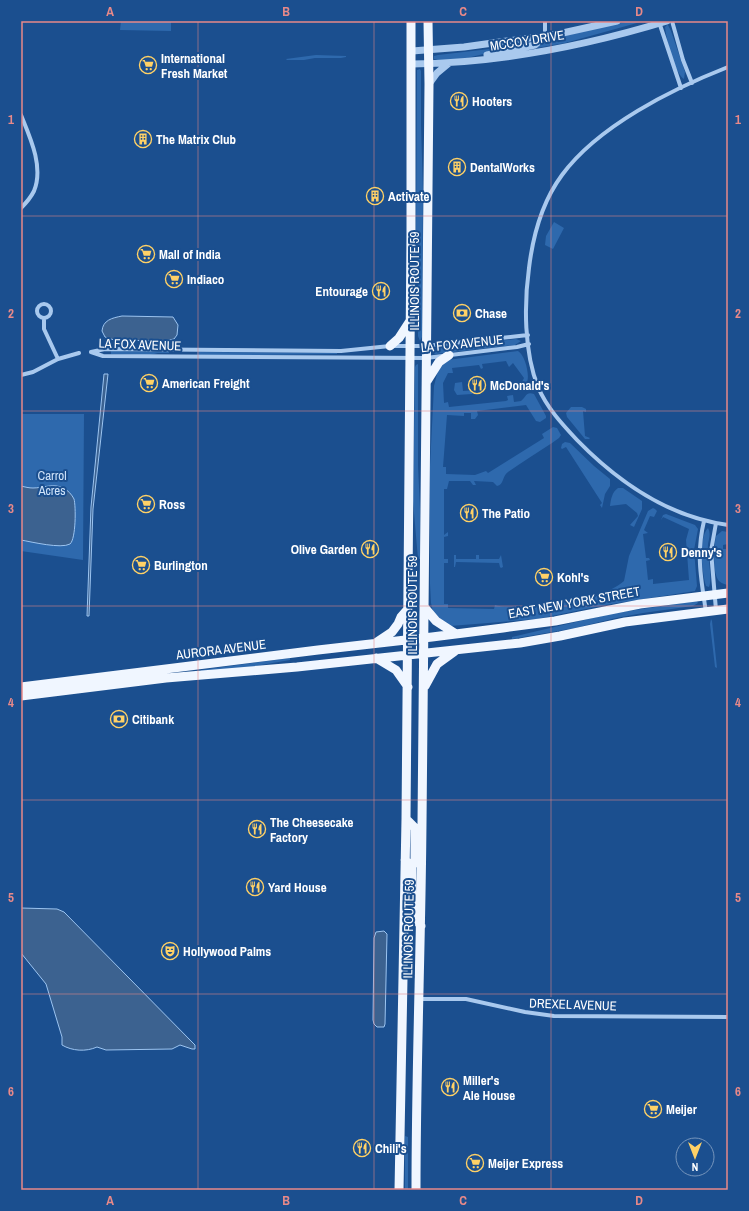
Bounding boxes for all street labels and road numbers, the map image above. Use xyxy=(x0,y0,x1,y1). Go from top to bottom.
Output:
street label: MCCOY DRIVE xyxy=(489,26,565,55)
street label: ILLINOIS ROUTE 59 xyxy=(406,231,423,330)
street label: LA FOX AVENUE xyxy=(420,331,504,356)
street label: LA FOX AVENUE xyxy=(98,335,182,354)
street label: ILLINOIS ROUTE 59 xyxy=(404,555,421,654)
street label: EAST NEW YORK STREET xyxy=(507,582,642,622)
street label: AURORA AVENUE xyxy=(174,636,267,664)
street label: ILLINOIS ROUTE 59 xyxy=(399,879,418,979)
street label: DREXEL AVENUE xyxy=(529,994,617,1015)

